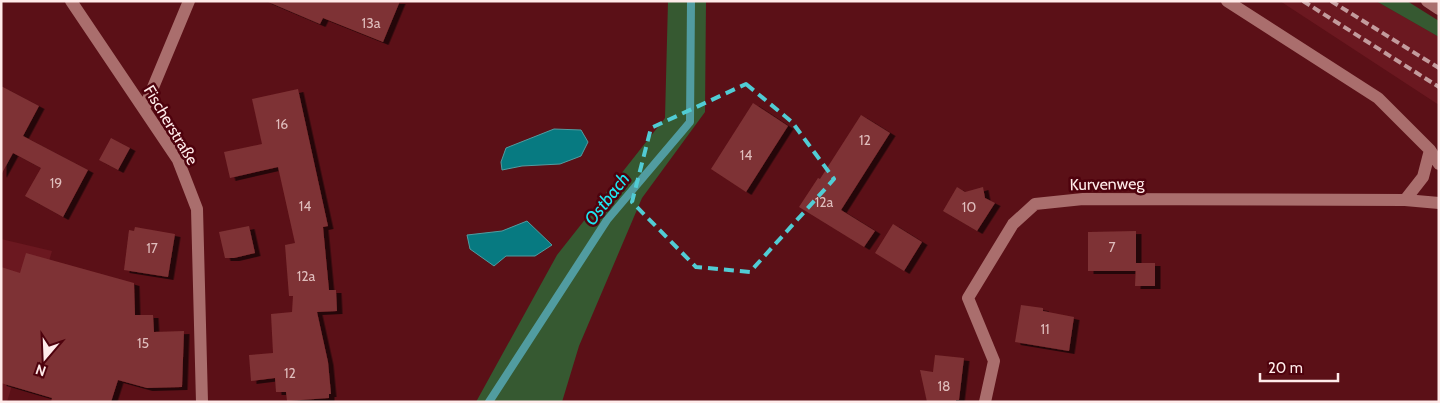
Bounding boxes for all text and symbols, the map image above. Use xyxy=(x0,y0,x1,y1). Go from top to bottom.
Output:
house number: 13a xyxy=(362,14,381,32)
street label: Fischerstraße xyxy=(140,82,202,168)
house number: 16 xyxy=(276,115,288,133)
house number: 12 xyxy=(859,131,871,149)
house number: 14 xyxy=(740,146,752,164)
water label: Ostbach xyxy=(580,168,634,230)
house number: 19 xyxy=(50,174,62,192)
street label: Kurvenweg xyxy=(1070,174,1145,194)
house number: 12a xyxy=(815,193,834,211)
house number: 14 xyxy=(299,197,311,215)
house number: 10 xyxy=(962,198,976,216)
house number: 7 xyxy=(1108,238,1116,256)
house number: 17 xyxy=(146,239,158,257)
house number: 12a xyxy=(297,267,316,285)
house number: 11 xyxy=(1040,320,1050,338)
north arrow xyxy=(20,333,70,383)
house number: 15 xyxy=(137,334,149,352)
scale bar xyxy=(1260,350,1338,382)
text: 20 m xyxy=(1268,359,1303,377)
text: N xyxy=(33,360,48,380)
house number: 12 xyxy=(284,364,296,382)
house number: 18 xyxy=(937,377,951,395)

